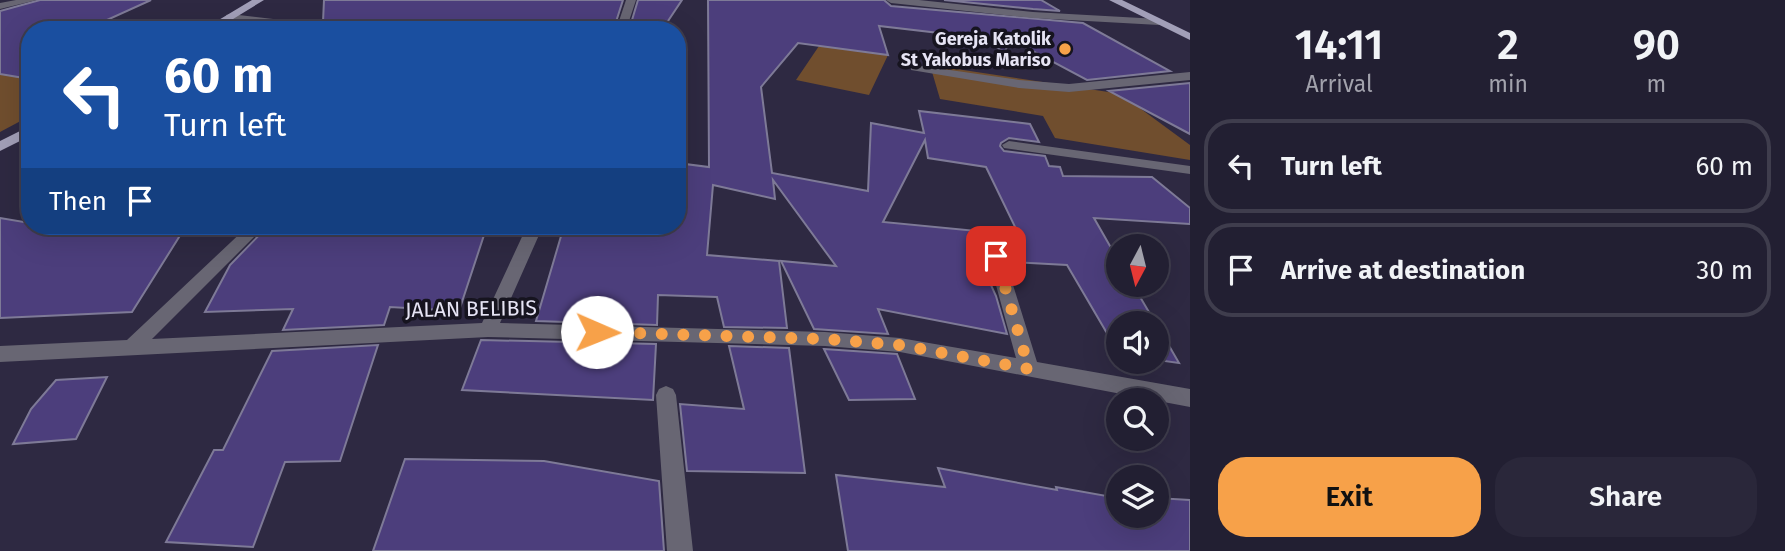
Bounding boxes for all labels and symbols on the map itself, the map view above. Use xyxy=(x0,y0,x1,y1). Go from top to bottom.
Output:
place label: Gereja Katolik St Yakobus Mariso xyxy=(901,28,1052,71)
marker: Gereja Katolik St Yakobus Mariso xyxy=(1057,41,1073,57)
pin xyxy=(966,226,1026,286)
north arrow xyxy=(1106,234,1169,298)
street label: JALAN BELIBIS xyxy=(405,295,537,323)
position arrow xyxy=(560,295,634,369)

